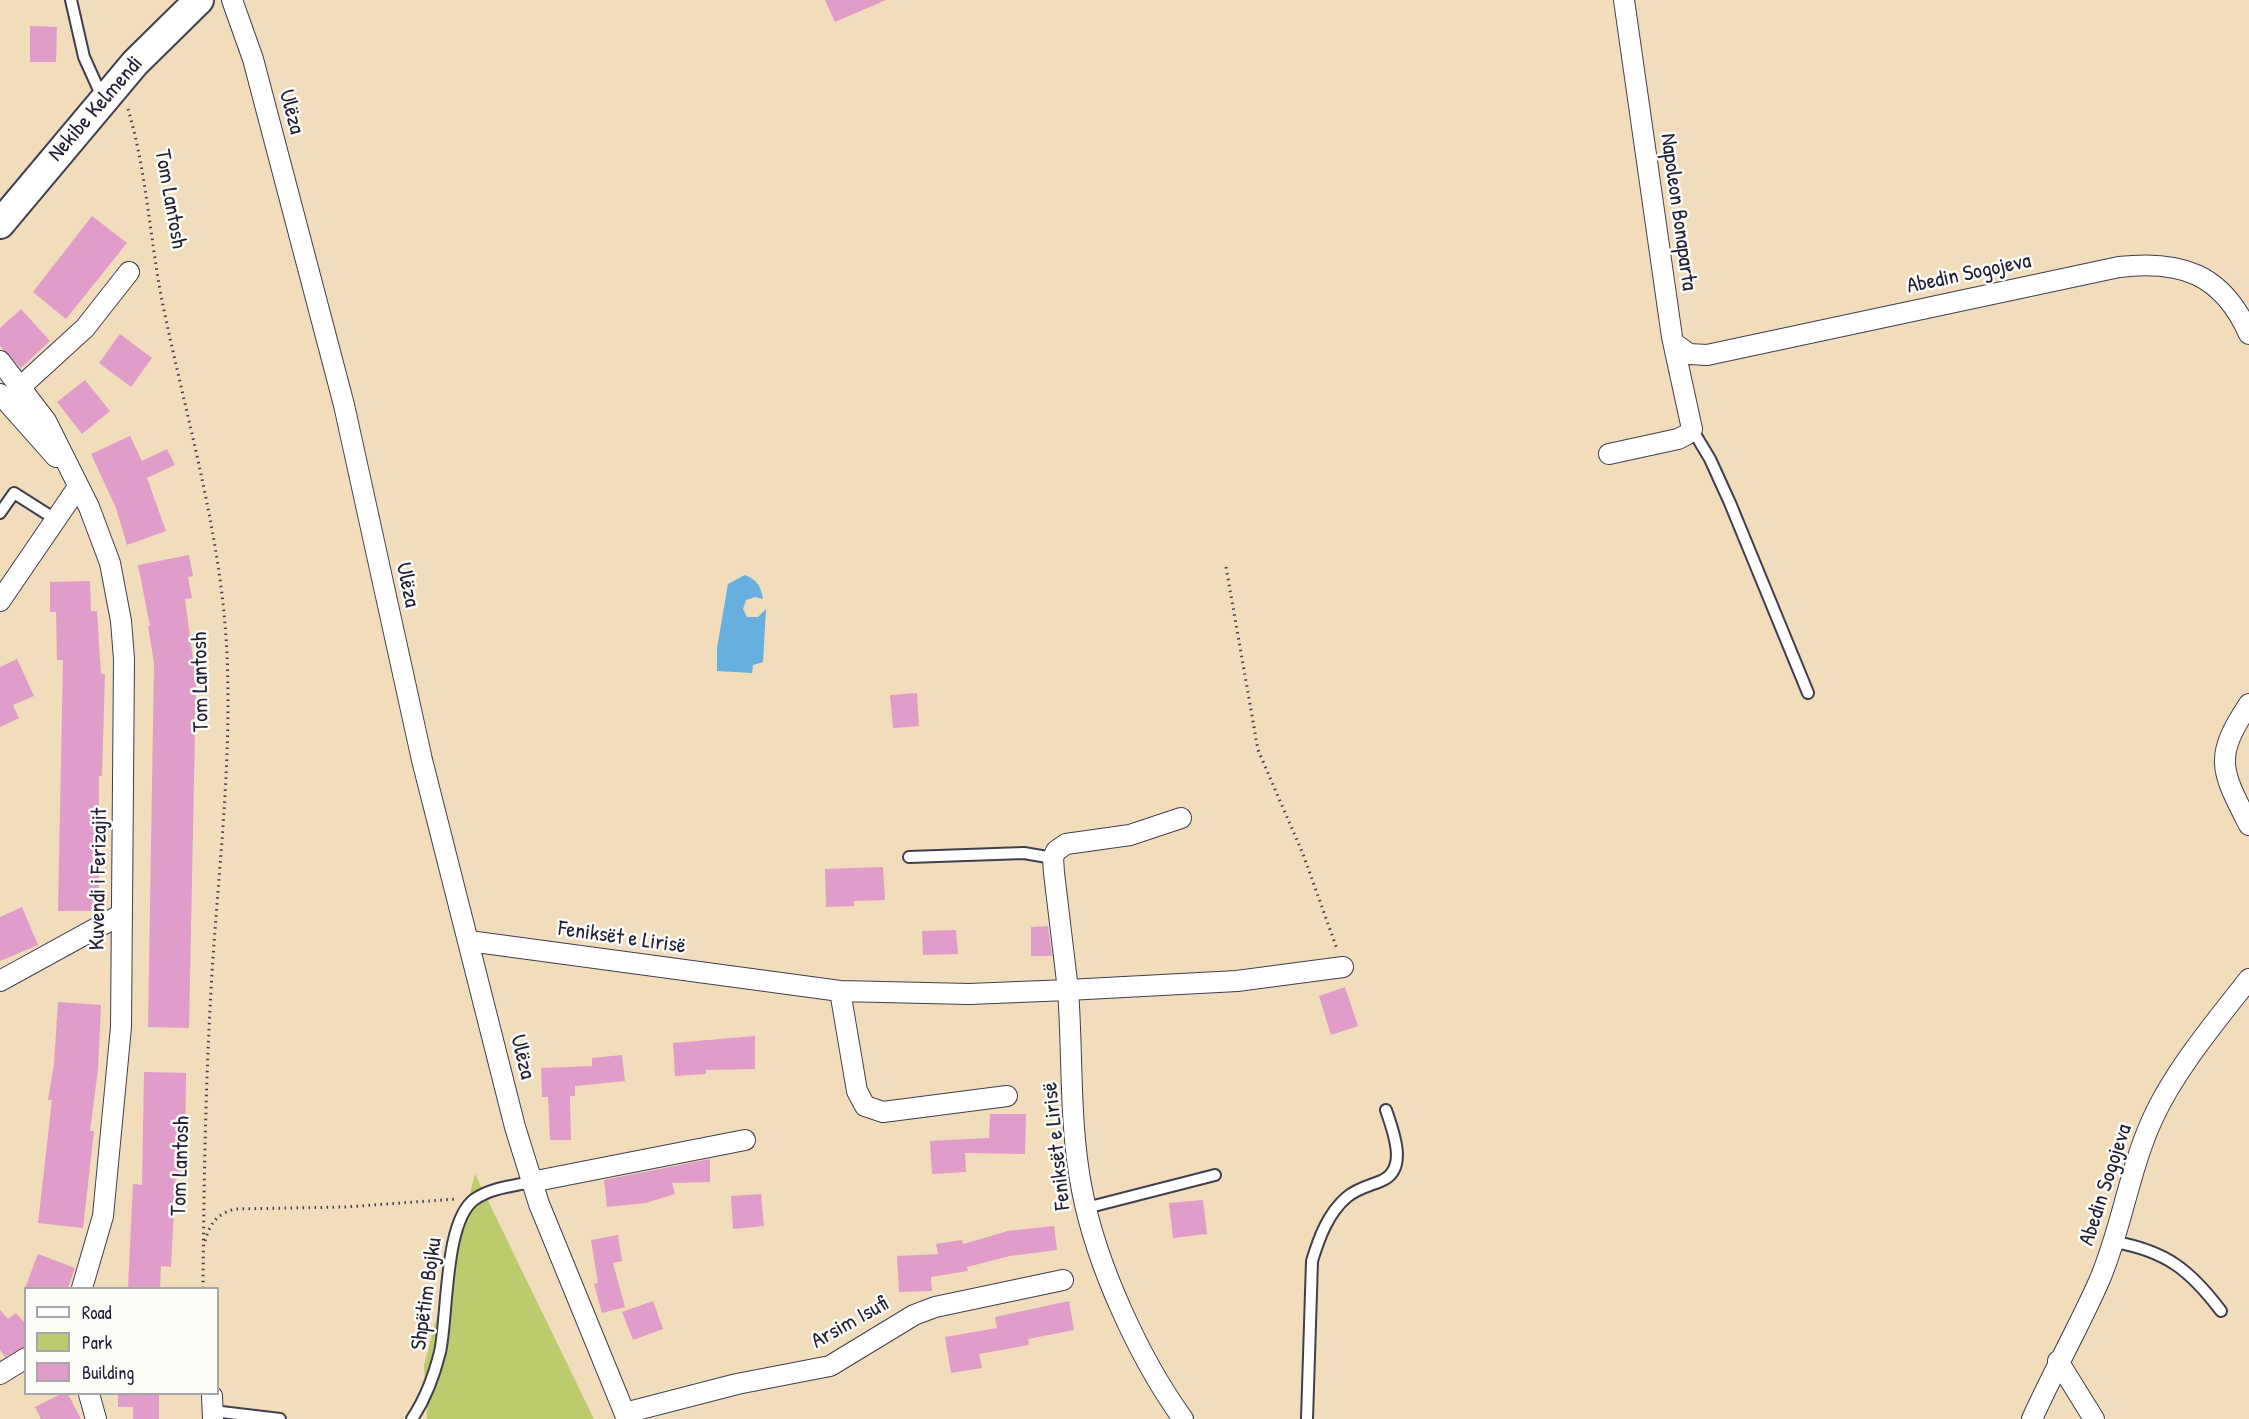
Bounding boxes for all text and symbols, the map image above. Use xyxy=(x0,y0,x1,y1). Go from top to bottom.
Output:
street label: Nekibe Kelmendi xyxy=(43,51,149,167)
street label: Ulëza xyxy=(272,87,310,137)
street label: Napoleon Bonaparta xyxy=(1654,132,1702,292)
street label: Tom Lantosh xyxy=(148,147,192,251)
street label: Abedin Sogojeva xyxy=(1905,248,2033,300)
street label: Ulëza xyxy=(389,560,425,610)
street label: Tom Lantosh xyxy=(187,632,215,732)
street label: Kuvendi i Ferizajit xyxy=(85,808,113,950)
street label: Feniksët e Lirisë xyxy=(557,916,687,960)
street label: Ulëza xyxy=(504,1032,540,1082)
street label: Feniksët e Lirisë xyxy=(1037,1081,1077,1211)
street label: Tom Lantosh xyxy=(166,1116,196,1216)
street label: Abedin Sogojeva xyxy=(2074,1121,2138,1249)
street label: Shpëtim Bojku xyxy=(406,1236,448,1352)
legend xyxy=(24,1287,219,1395)
street label: Arsim Isufi xyxy=(807,1291,893,1355)
text: Road xyxy=(82,1300,112,1325)
text: Park xyxy=(82,1330,112,1355)
text: Building xyxy=(82,1360,134,1385)

